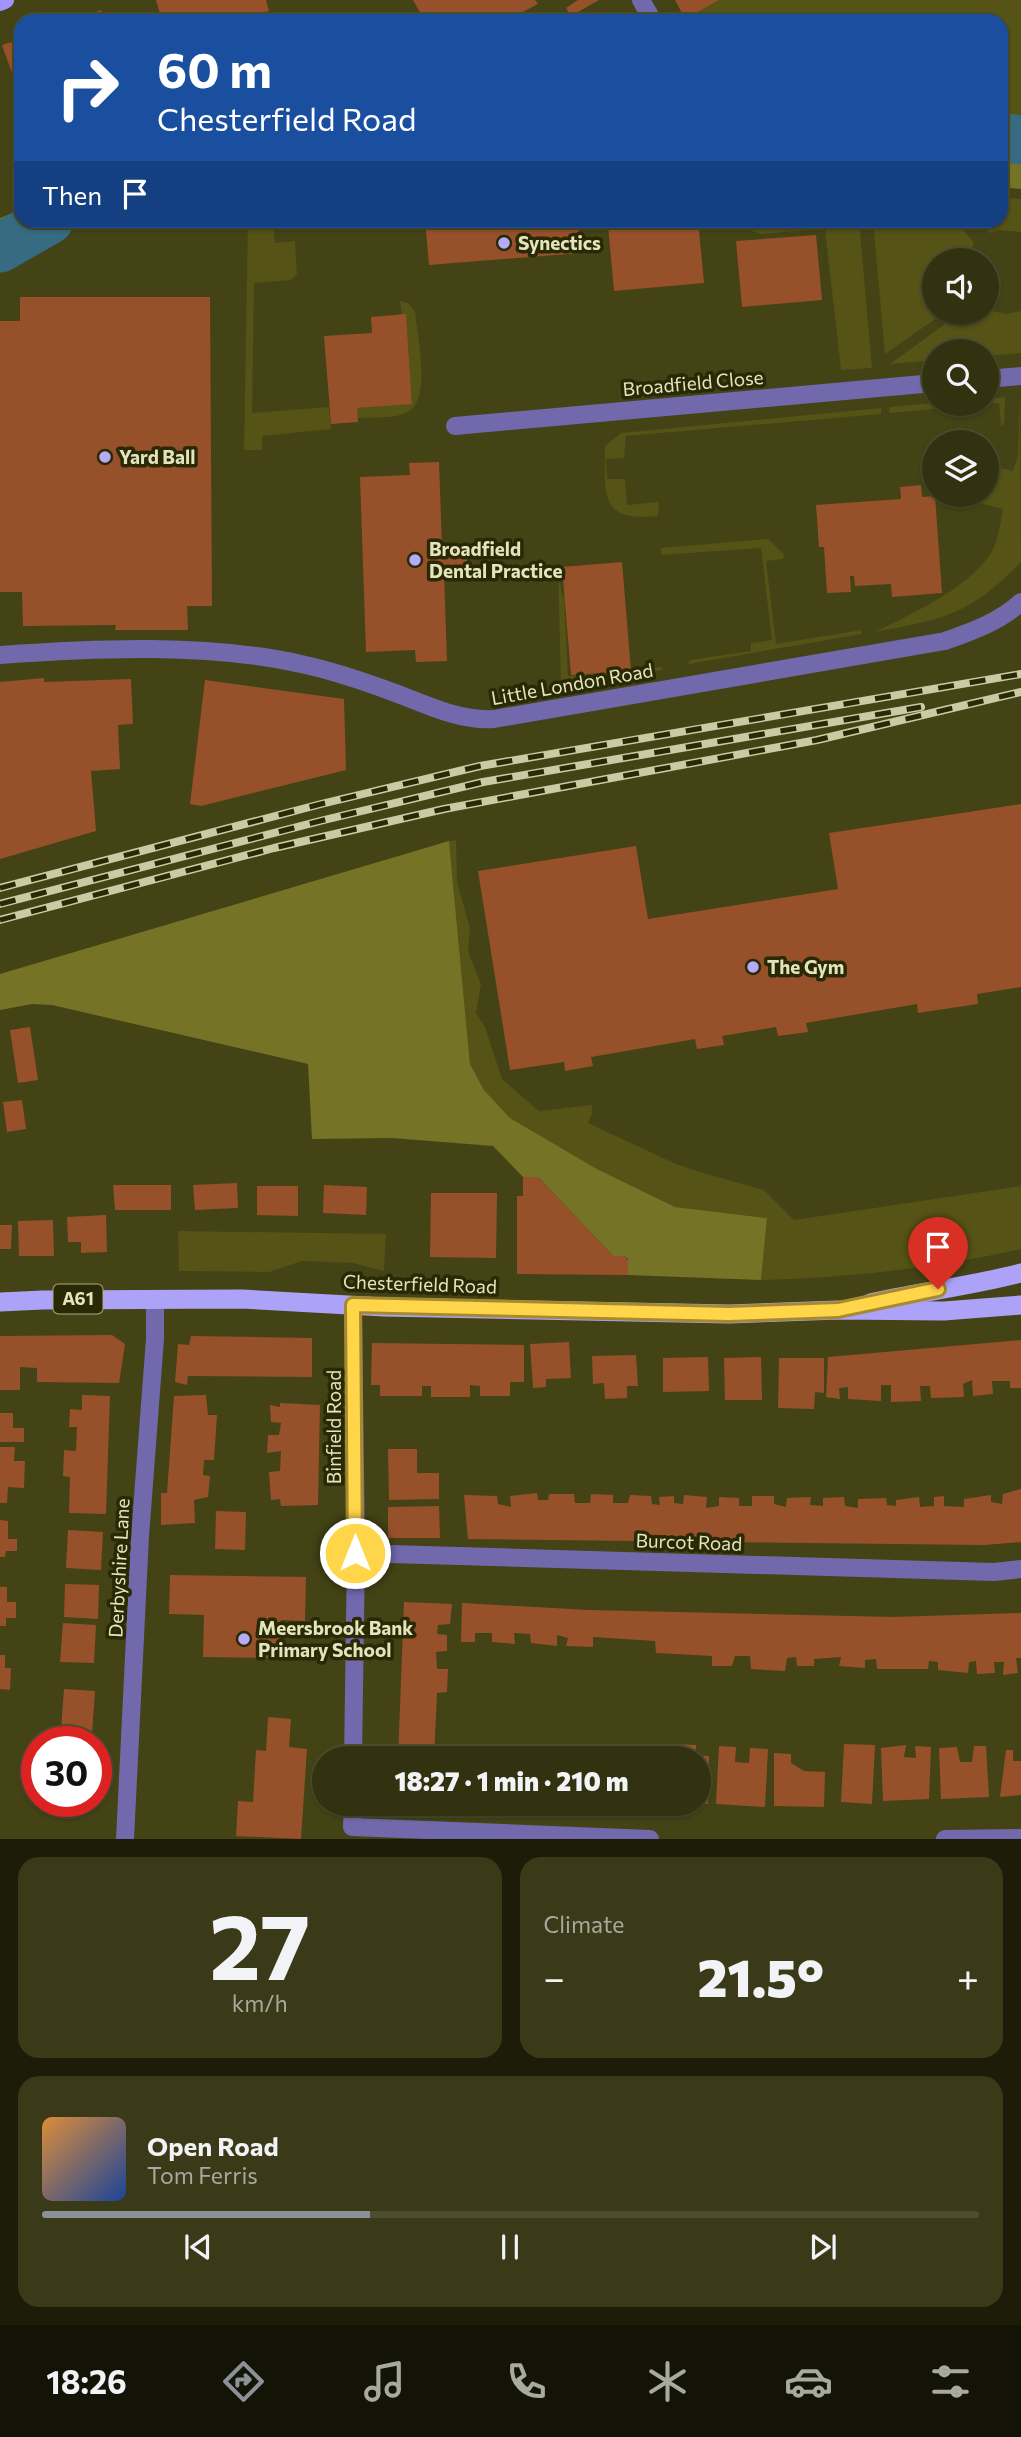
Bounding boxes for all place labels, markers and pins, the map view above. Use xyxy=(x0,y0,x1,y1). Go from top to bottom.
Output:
place label: Synectics xyxy=(518,231,601,254)
marker: Synectics xyxy=(496,235,512,251)
place label: Yard Ball xyxy=(119,445,195,468)
marker: Yard Ball xyxy=(97,449,113,465)
place label: Broadfield Dental Practice xyxy=(429,537,563,582)
marker: Broadfield Dental Practice xyxy=(407,552,423,568)
place label: The Gym xyxy=(767,955,844,978)
marker: The Gym xyxy=(745,959,761,975)
pin xyxy=(908,1217,968,1289)
place label: Meersbrook Bank Primary School xyxy=(258,1616,413,1661)
marker: Meersbrook Bank Primary School xyxy=(236,1631,252,1647)

